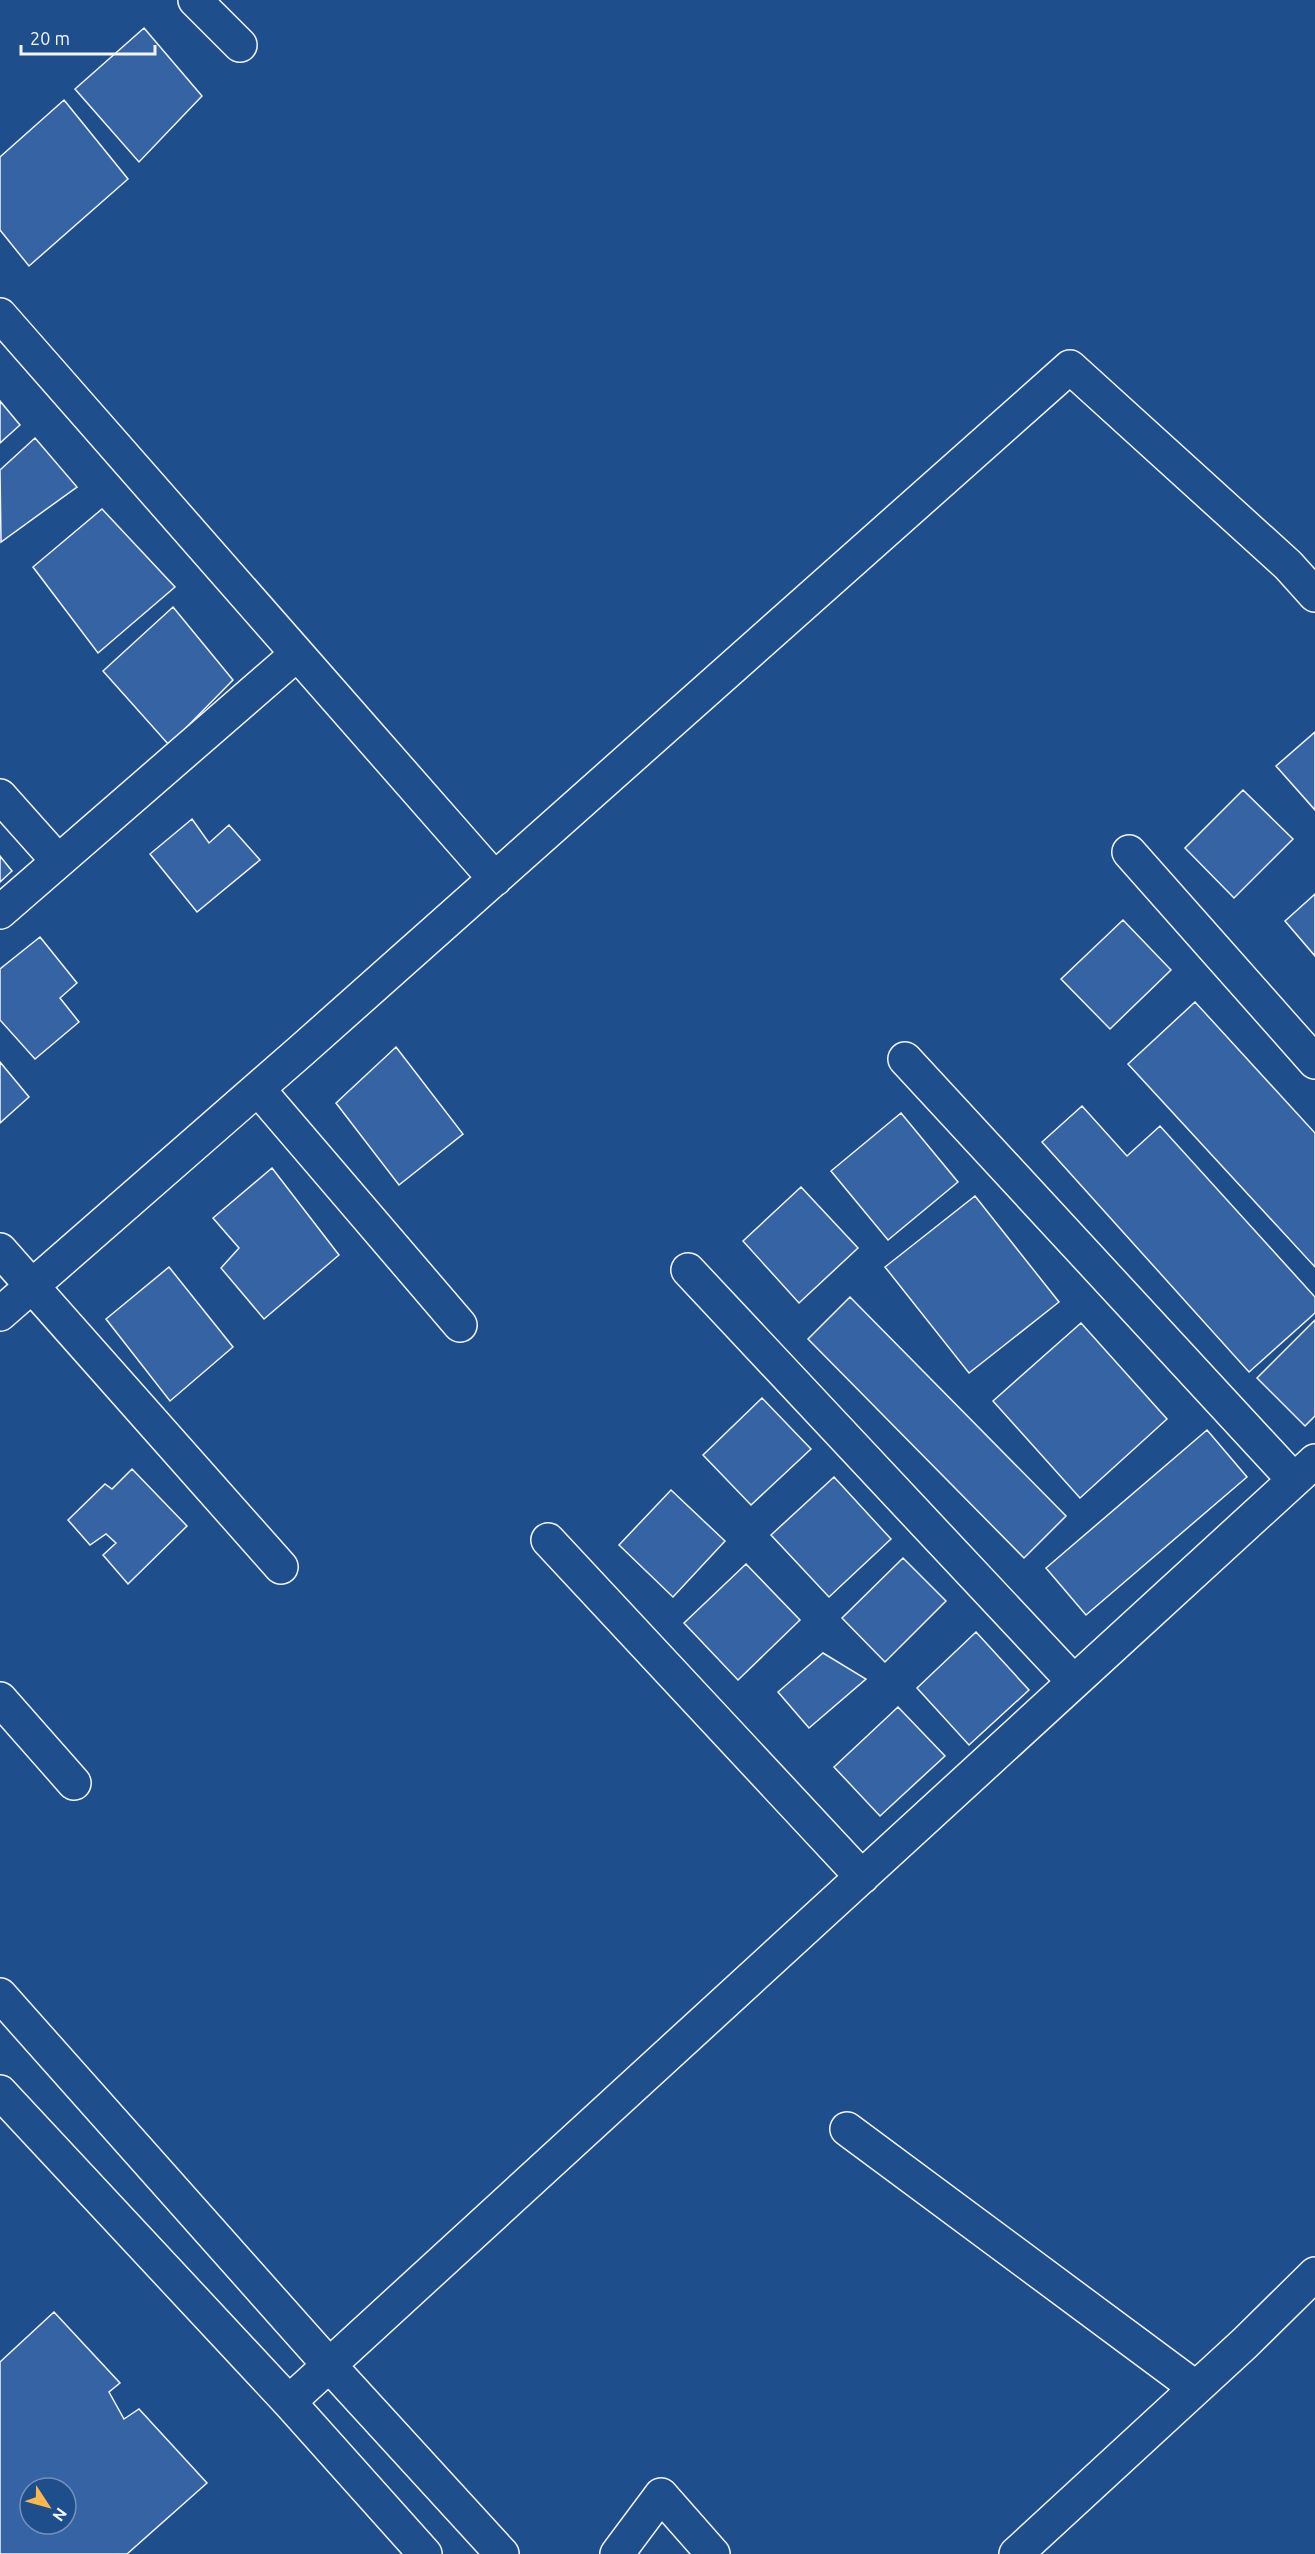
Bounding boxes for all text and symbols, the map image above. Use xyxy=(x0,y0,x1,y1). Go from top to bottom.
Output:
scale bar xyxy=(21,18,154,56)
text: 20 m xyxy=(30,28,70,48)
north arrow xyxy=(18,2476,78,2536)
text: N xyxy=(49,2505,71,2525)

